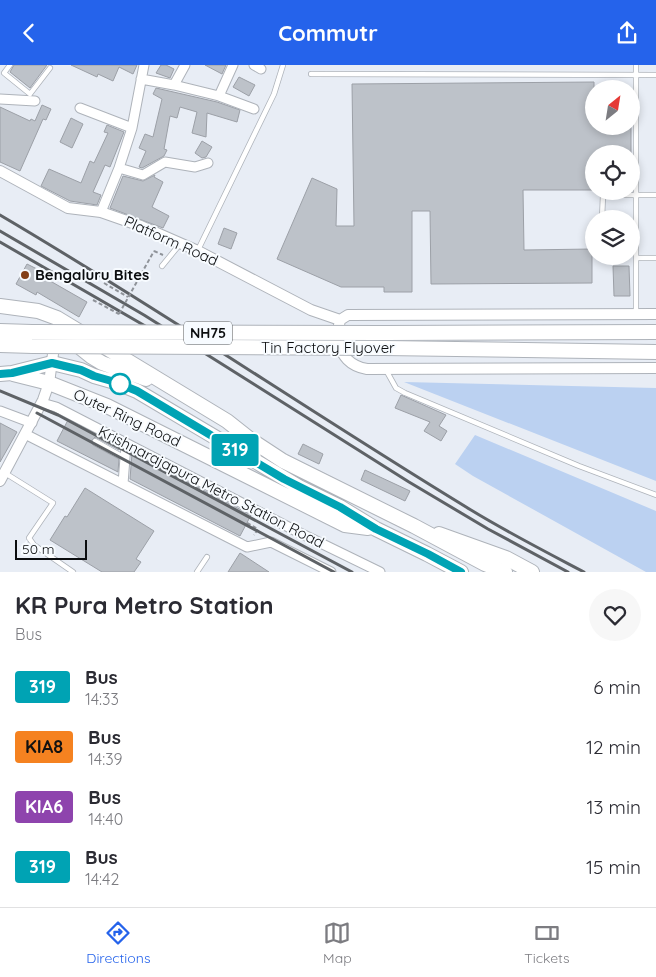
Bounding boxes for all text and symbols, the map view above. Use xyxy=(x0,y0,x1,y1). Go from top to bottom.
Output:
icon: back xyxy=(15,19,43,47)
text: Commutr xyxy=(278,19,378,47)
icon: share xyxy=(613,19,641,47)
north arrow xyxy=(585,80,640,135)
map controls xyxy=(585,80,640,265)
button: locate xyxy=(585,145,640,200)
button: layers xyxy=(585,210,640,265)
street label: Platform Road xyxy=(121,211,221,270)
place label: Bengaluru Bites xyxy=(35,265,149,284)
marker: Bengaluru Bites xyxy=(19,269,31,281)
road number: NH75 xyxy=(184,321,232,345)
street label: Tin Factory Flyover xyxy=(261,338,395,357)
unlabelled marker xyxy=(109,373,131,395)
street label: Outer Ring Road xyxy=(71,384,184,451)
street label: Krishnarajapura Metro Station Road xyxy=(95,421,327,552)
line badge: 319 xyxy=(206,434,264,466)
text: 319 xyxy=(222,438,248,461)
scale bar xyxy=(15,537,88,560)
text: 50 m xyxy=(22,540,55,558)
button: heart xyxy=(589,589,641,641)
text: KR Pura Metro Station xyxy=(15,590,273,620)
text: Bus xyxy=(15,624,42,644)
text: Bus xyxy=(85,665,118,689)
text: 319 xyxy=(29,675,56,698)
text: 6 min xyxy=(593,675,641,699)
text: 14:33 xyxy=(85,689,119,709)
text: Bus xyxy=(88,725,121,749)
text: KIA8 xyxy=(25,735,63,758)
text: 12 min xyxy=(586,735,641,759)
text: 14:39 xyxy=(88,749,123,769)
text: Bus xyxy=(88,785,121,809)
text: KIA6 xyxy=(25,795,63,818)
text: 13 min xyxy=(586,795,641,819)
text: 14:40 xyxy=(88,809,123,829)
text: Bus xyxy=(85,845,118,869)
text: 319 xyxy=(29,855,56,878)
text: 15 min xyxy=(586,855,641,879)
text: 14:42 xyxy=(85,869,119,889)
tab: Directions xyxy=(86,919,150,967)
tab: Map xyxy=(323,919,352,967)
tab: Tickets xyxy=(524,919,570,967)

